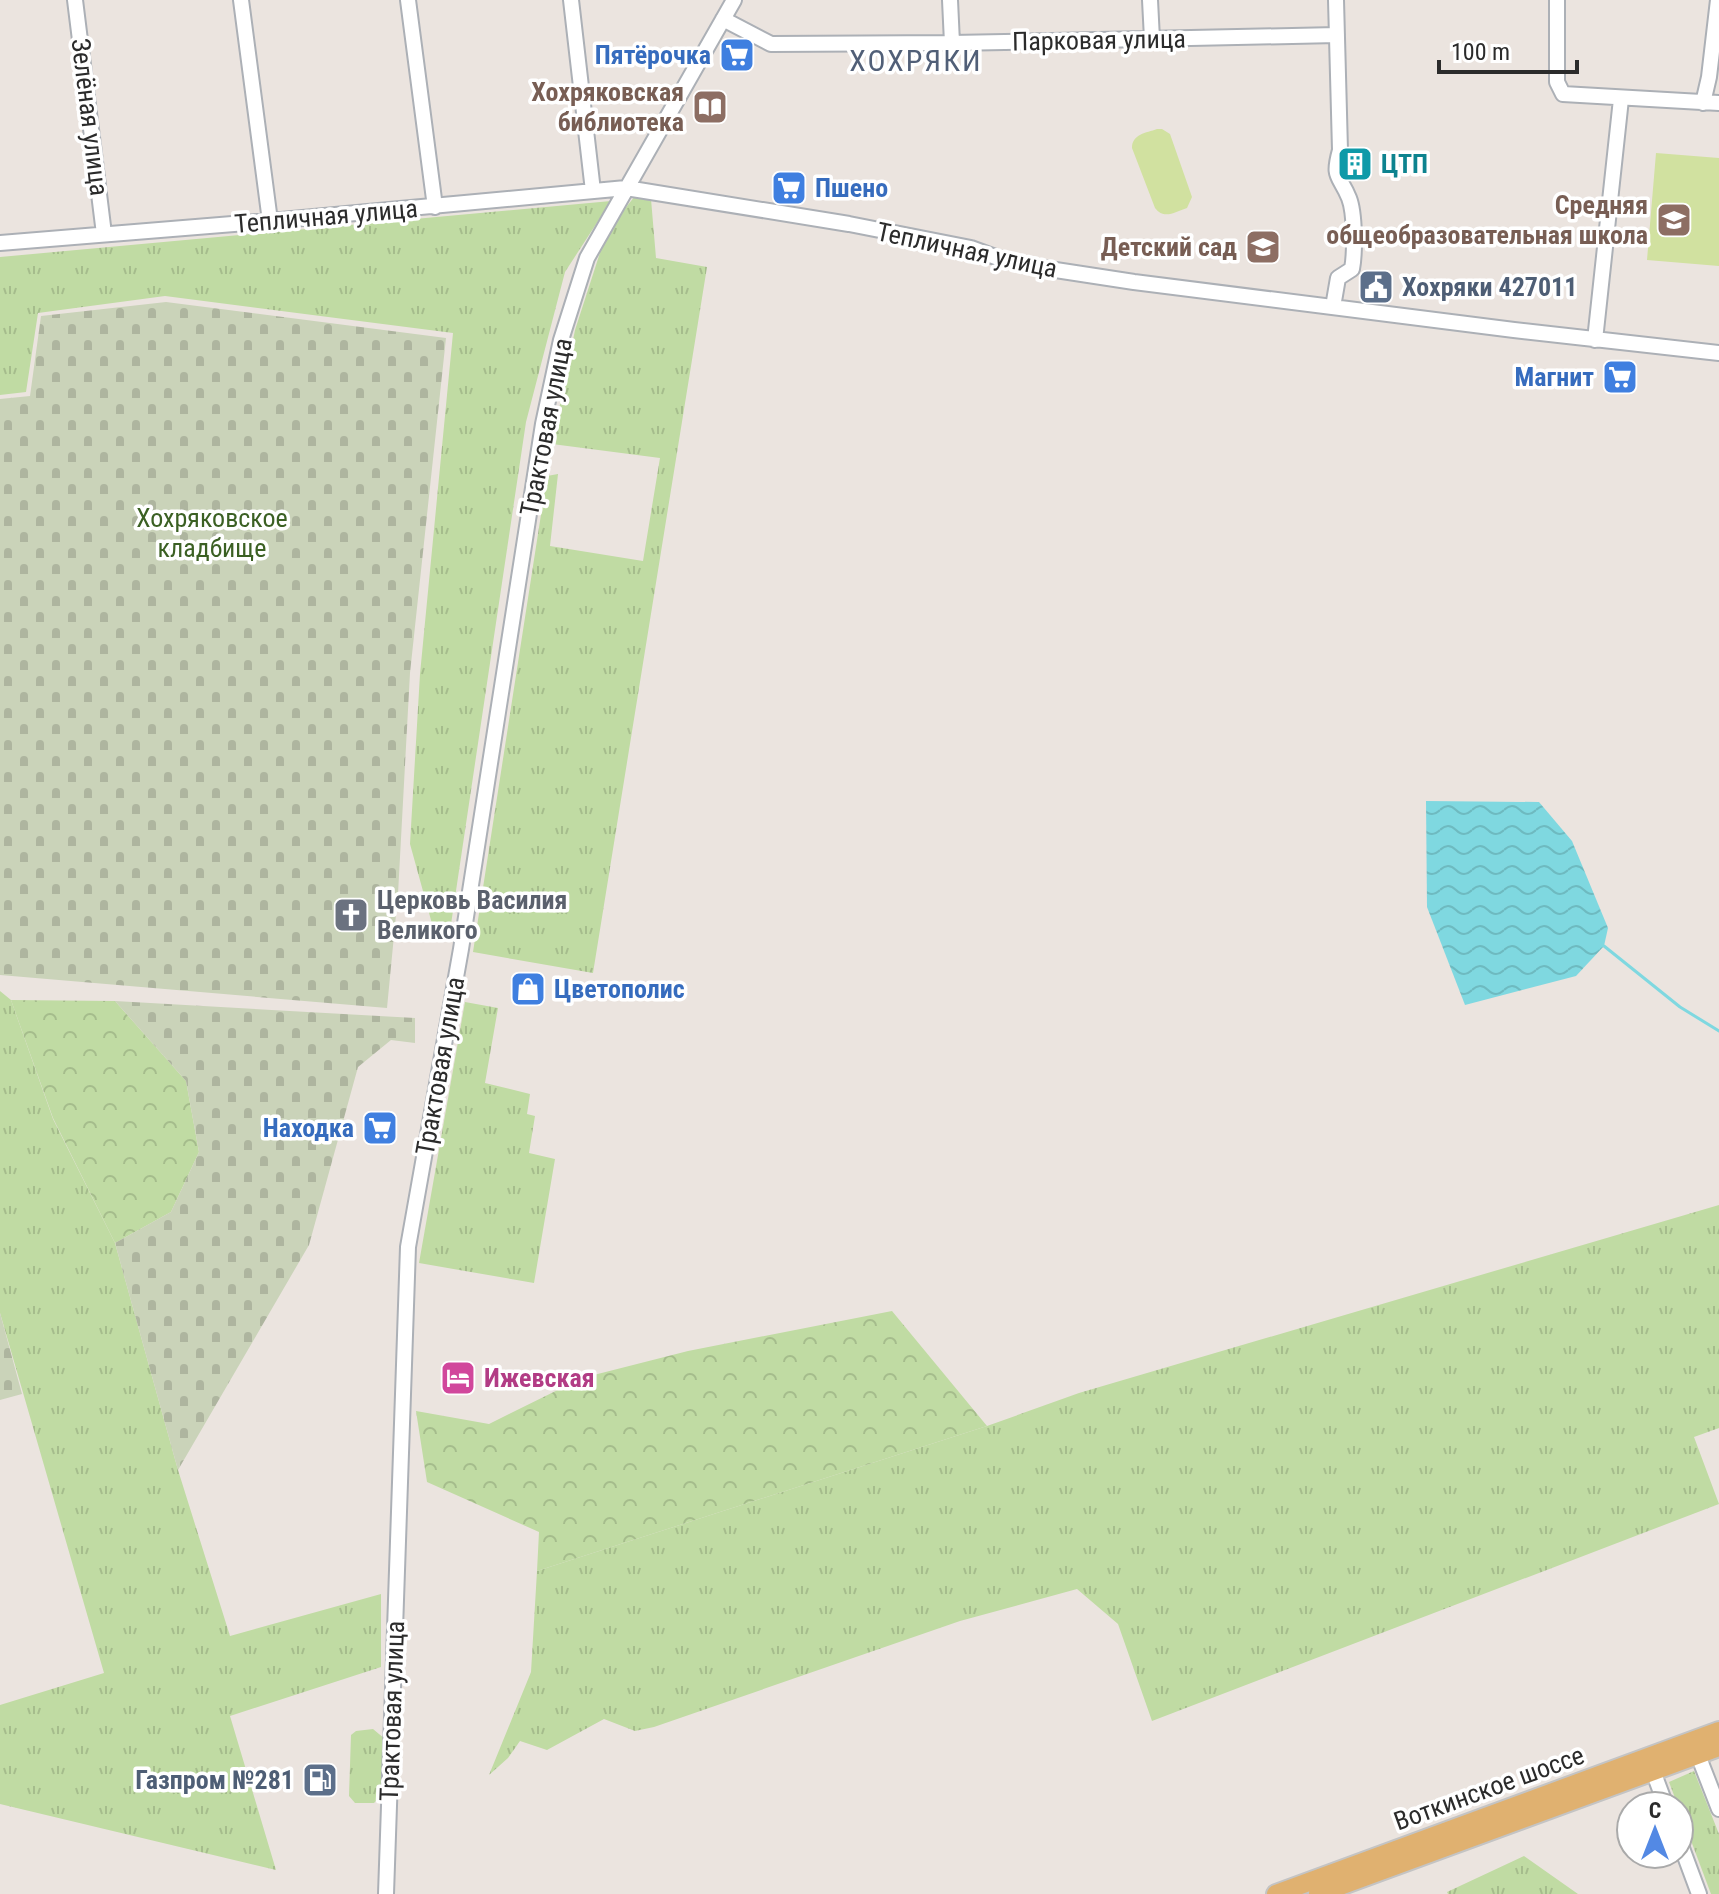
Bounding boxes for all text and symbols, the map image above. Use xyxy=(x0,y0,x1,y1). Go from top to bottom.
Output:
street label: Парковая улица xyxy=(1012,23,1186,57)
scale bar xyxy=(1439,24,1577,74)
supermarket icon: Пятёрочка xyxy=(718,36,756,74)
street label: Зелёная улица xyxy=(65,37,115,197)
text: 100 m xyxy=(1451,38,1510,66)
place label: Пятёрочка xyxy=(595,40,711,70)
district label: ХОХРЯКИ xyxy=(849,43,983,78)
place label: Хохряковская библиотека xyxy=(531,77,684,137)
library icon: Хохряковская библиотека xyxy=(691,88,729,126)
building icon: ЦТП xyxy=(1336,145,1374,183)
place label: ЦТП xyxy=(1381,149,1428,179)
supermarket icon: Пшено xyxy=(770,169,808,207)
place label: Пшено xyxy=(815,173,888,203)
place label: Средняя общеобразовательная школа xyxy=(1326,190,1648,250)
street label: Тепличная улица xyxy=(233,193,419,239)
school or university icon: Средняя общеобразовательная школа xyxy=(1655,201,1693,239)
street label: Тепличная улица xyxy=(874,216,1060,284)
school or university icon: Детский сад xyxy=(1244,228,1282,266)
place label: Детский сад xyxy=(1101,232,1237,262)
public building icon: Хохряки 427011 xyxy=(1357,268,1395,306)
place label: Хохряки 427011 xyxy=(1402,272,1577,302)
street label: Трактовая улица xyxy=(514,336,578,518)
supermarket icon: Магнит xyxy=(1601,358,1639,396)
place label: Магнит xyxy=(1515,362,1594,392)
park label: Хохряковское кладбище xyxy=(136,503,288,563)
place label: Церковь Василия Великого xyxy=(377,885,567,945)
church icon: Церковь Василия Великого xyxy=(332,896,370,934)
shop icon: Цветополис xyxy=(509,970,547,1008)
place label: Цветополис xyxy=(554,974,685,1004)
street label: Трактовая улица xyxy=(410,975,470,1157)
supermarket icon: Находка xyxy=(361,1109,399,1147)
place label: Находка xyxy=(263,1113,354,1143)
hotel icon: Ижевская xyxy=(439,1359,477,1397)
place label: Ижевская xyxy=(484,1363,595,1393)
street label: Трактовая улица xyxy=(374,1620,410,1802)
street label: Воткинское шоссе xyxy=(1390,1740,1588,1836)
fuel station icon: Газпром №281 xyxy=(301,1761,339,1799)
place label: Газпром №281 xyxy=(135,1765,294,1795)
north arrow xyxy=(1615,1790,1695,1870)
text: С xyxy=(1649,1798,1661,1823)

